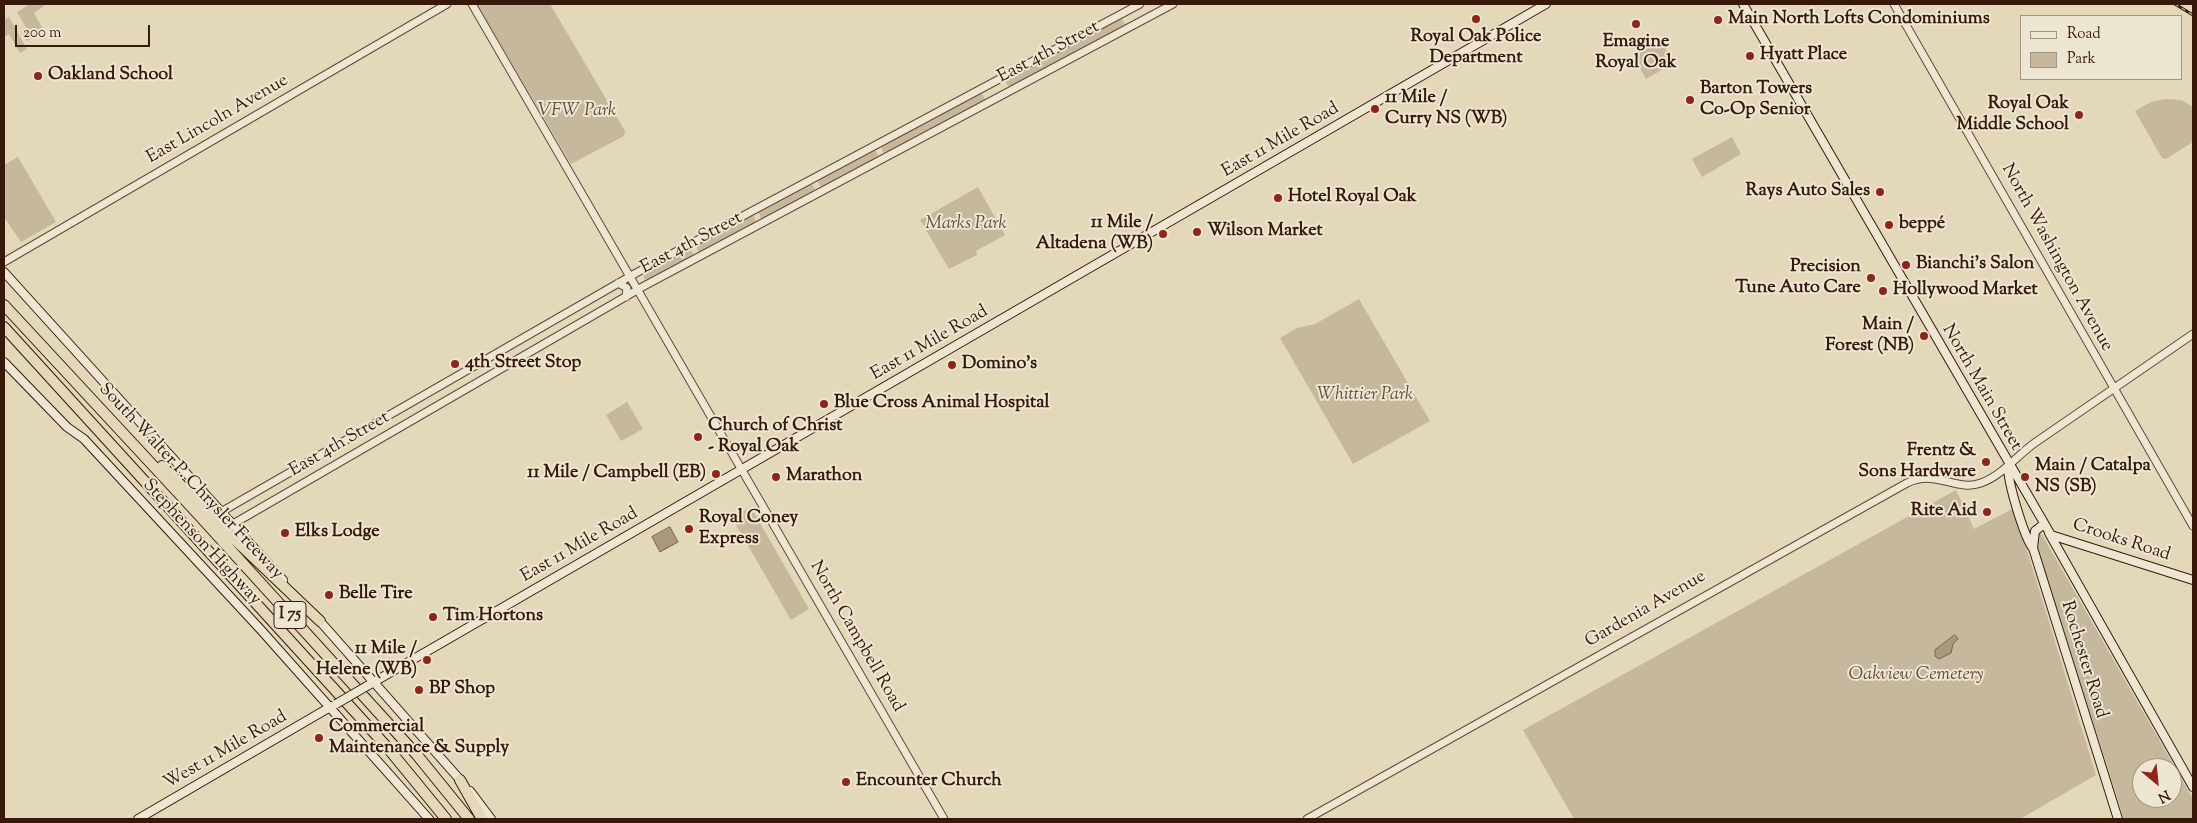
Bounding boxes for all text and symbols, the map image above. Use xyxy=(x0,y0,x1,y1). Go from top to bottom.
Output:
place label: Main North Lofts Condominiums xyxy=(1728,9,1990,31)
marker: Royal Oak Police Department xyxy=(1470,13,1482,25)
marker: Main North Lofts Condominiums xyxy=(1712,14,1724,26)
scale bar xyxy=(18,15,152,47)
legend xyxy=(2020,15,2182,80)
street label: East 4th Street xyxy=(994,17,1104,89)
marker: Emagine Royal Oak xyxy=(1630,18,1642,30)
text: 200 m xyxy=(23,23,62,44)
text: Road xyxy=(2067,24,2101,45)
place label: Royal Oak Police Department xyxy=(1411,27,1541,70)
place label: Emagine Royal Oak xyxy=(1595,32,1677,74)
place label: Hyatt Place xyxy=(1760,45,1847,67)
text: Park xyxy=(2067,49,2096,70)
marker: Hyatt Place xyxy=(1744,50,1756,62)
place label: Oakland School xyxy=(48,65,173,87)
marker: Oakland School xyxy=(32,70,44,82)
street label: East Lincoln Avenue xyxy=(143,71,293,169)
place label: Barton Towers Co-Op Senior xyxy=(1700,79,1812,122)
place label: 11 Mile / Curry NS (WB) xyxy=(1385,88,1507,130)
marker: Barton Towers Co-Op Senior xyxy=(1684,94,1696,106)
place label: Royal Oak Middle School xyxy=(1956,94,2069,136)
street label: East 11 Mile Road xyxy=(1219,99,1343,183)
park label: VFW Park xyxy=(538,101,616,123)
marker: 11 Mile / Curry NS (WB) xyxy=(1369,103,1381,115)
marker: Royal Oak Middle School xyxy=(2073,109,2085,121)
street label: North Washington Avenue xyxy=(1995,160,2117,356)
place label: Rays Auto Sales xyxy=(1746,181,1870,203)
marker: Rays Auto Sales xyxy=(1874,186,1886,198)
place label: Hotel Royal Oak xyxy=(1288,187,1417,209)
marker: Hotel Royal Oak xyxy=(1272,192,1284,204)
street label: East 4th Street xyxy=(637,208,747,280)
place label: 11 Mile / Altadena (WB) xyxy=(1036,213,1153,255)
park label: Marks Park xyxy=(925,214,1007,236)
place label: beppé xyxy=(1899,214,1945,236)
marker: beppé xyxy=(1883,219,1895,231)
place label: Wilson Market xyxy=(1207,221,1323,243)
marker: Wilson Market xyxy=(1191,226,1203,238)
marker: 11 Mile / Altadena (WB) xyxy=(1157,228,1169,240)
place label: Bianchi's Salon xyxy=(1916,254,2034,276)
place label: Precision Tune Auto Care xyxy=(1735,257,1861,300)
marker: Bianchi's Salon xyxy=(1900,259,1912,271)
marker: Precision Tune Auto Care xyxy=(1865,272,1877,284)
place label: Hollywood Market xyxy=(1893,280,2038,302)
marker: Hollywood Market xyxy=(1877,285,1889,297)
street label: East 11 Mile Road xyxy=(868,302,992,386)
place label: Main / Forest (NB) xyxy=(1825,315,1914,358)
street label: North Main Street xyxy=(1936,321,2026,455)
marker: Main / Forest (NB) xyxy=(1918,330,1930,342)
place label: 4th Street Stop xyxy=(465,353,581,375)
place label: Domino's xyxy=(962,354,1037,376)
marker: 4th Street Stop xyxy=(449,358,461,370)
marker: Domino's xyxy=(946,359,958,371)
street label: South Walter P. Chrysler Freeway xyxy=(93,379,287,585)
park label: Whittier Park xyxy=(1317,385,1413,407)
place label: Blue Cross Animal Hospital xyxy=(834,393,1050,415)
marker: Blue Cross Animal Hospital xyxy=(818,398,830,410)
street label: East 4th Street xyxy=(286,408,394,482)
place label: Church of Christ - Royal Oak xyxy=(708,416,842,458)
marker: Church of Christ - Royal Oak xyxy=(692,431,704,443)
place label: Frentz & Sons Hardware xyxy=(1858,441,1976,484)
marker: Frentz & Sons Hardware xyxy=(1980,456,1992,468)
place label: Main / Catalpa NS (SB) xyxy=(2035,456,2151,498)
place label: 11 Mile / Campbell (EB) xyxy=(527,463,706,485)
place label: Marathon xyxy=(786,466,862,488)
marker: 11 Mile / Campbell (EB) xyxy=(710,468,722,480)
marker: Marathon xyxy=(770,471,782,483)
marker: Main / Catalpa NS (SB) xyxy=(2019,471,2031,483)
street label: Stephenson Highway xyxy=(137,475,265,611)
place label: Rite Aid xyxy=(1911,501,1977,523)
street label: East 11 Mile Road xyxy=(518,504,642,588)
marker: Rite Aid xyxy=(1981,506,1993,518)
place label: Royal Coney Express xyxy=(699,508,798,550)
street label: Crooks Road xyxy=(2069,515,2173,567)
place label: Elks Lodge xyxy=(295,522,380,544)
marker: Royal Coney Express xyxy=(683,523,695,535)
marker: Elks Lodge xyxy=(279,527,291,539)
street label: North Campbell Road xyxy=(804,558,908,716)
street label: Gardenia Avenue xyxy=(1582,567,1710,653)
place label: Belle Tire xyxy=(339,584,413,606)
marker: Belle Tire xyxy=(323,589,335,601)
street label: Rochester Road xyxy=(2055,599,2111,721)
road number: I 75 xyxy=(274,602,306,628)
place label: Tim Hortons xyxy=(443,606,543,628)
marker: Tim Hortons xyxy=(427,611,439,623)
place label: 11 Mile / Helene (WB) xyxy=(316,639,417,682)
marker: 11 Mile / Helene (WB) xyxy=(421,654,433,666)
park label: Oakview Cemetery xyxy=(1849,665,1983,687)
place label: BP Shop xyxy=(429,679,495,701)
marker: BP Shop xyxy=(413,684,425,696)
street label: West 11 Mile Road xyxy=(160,707,292,795)
place label: Commercial Maintenance & Supply xyxy=(329,717,509,760)
marker: Commercial Maintenance & Supply xyxy=(313,732,325,744)
north arrow xyxy=(2132,758,2182,808)
place label: Encounter Church xyxy=(856,771,1002,793)
marker: Encounter Church xyxy=(840,776,852,788)
text: N xyxy=(2154,784,2173,807)

